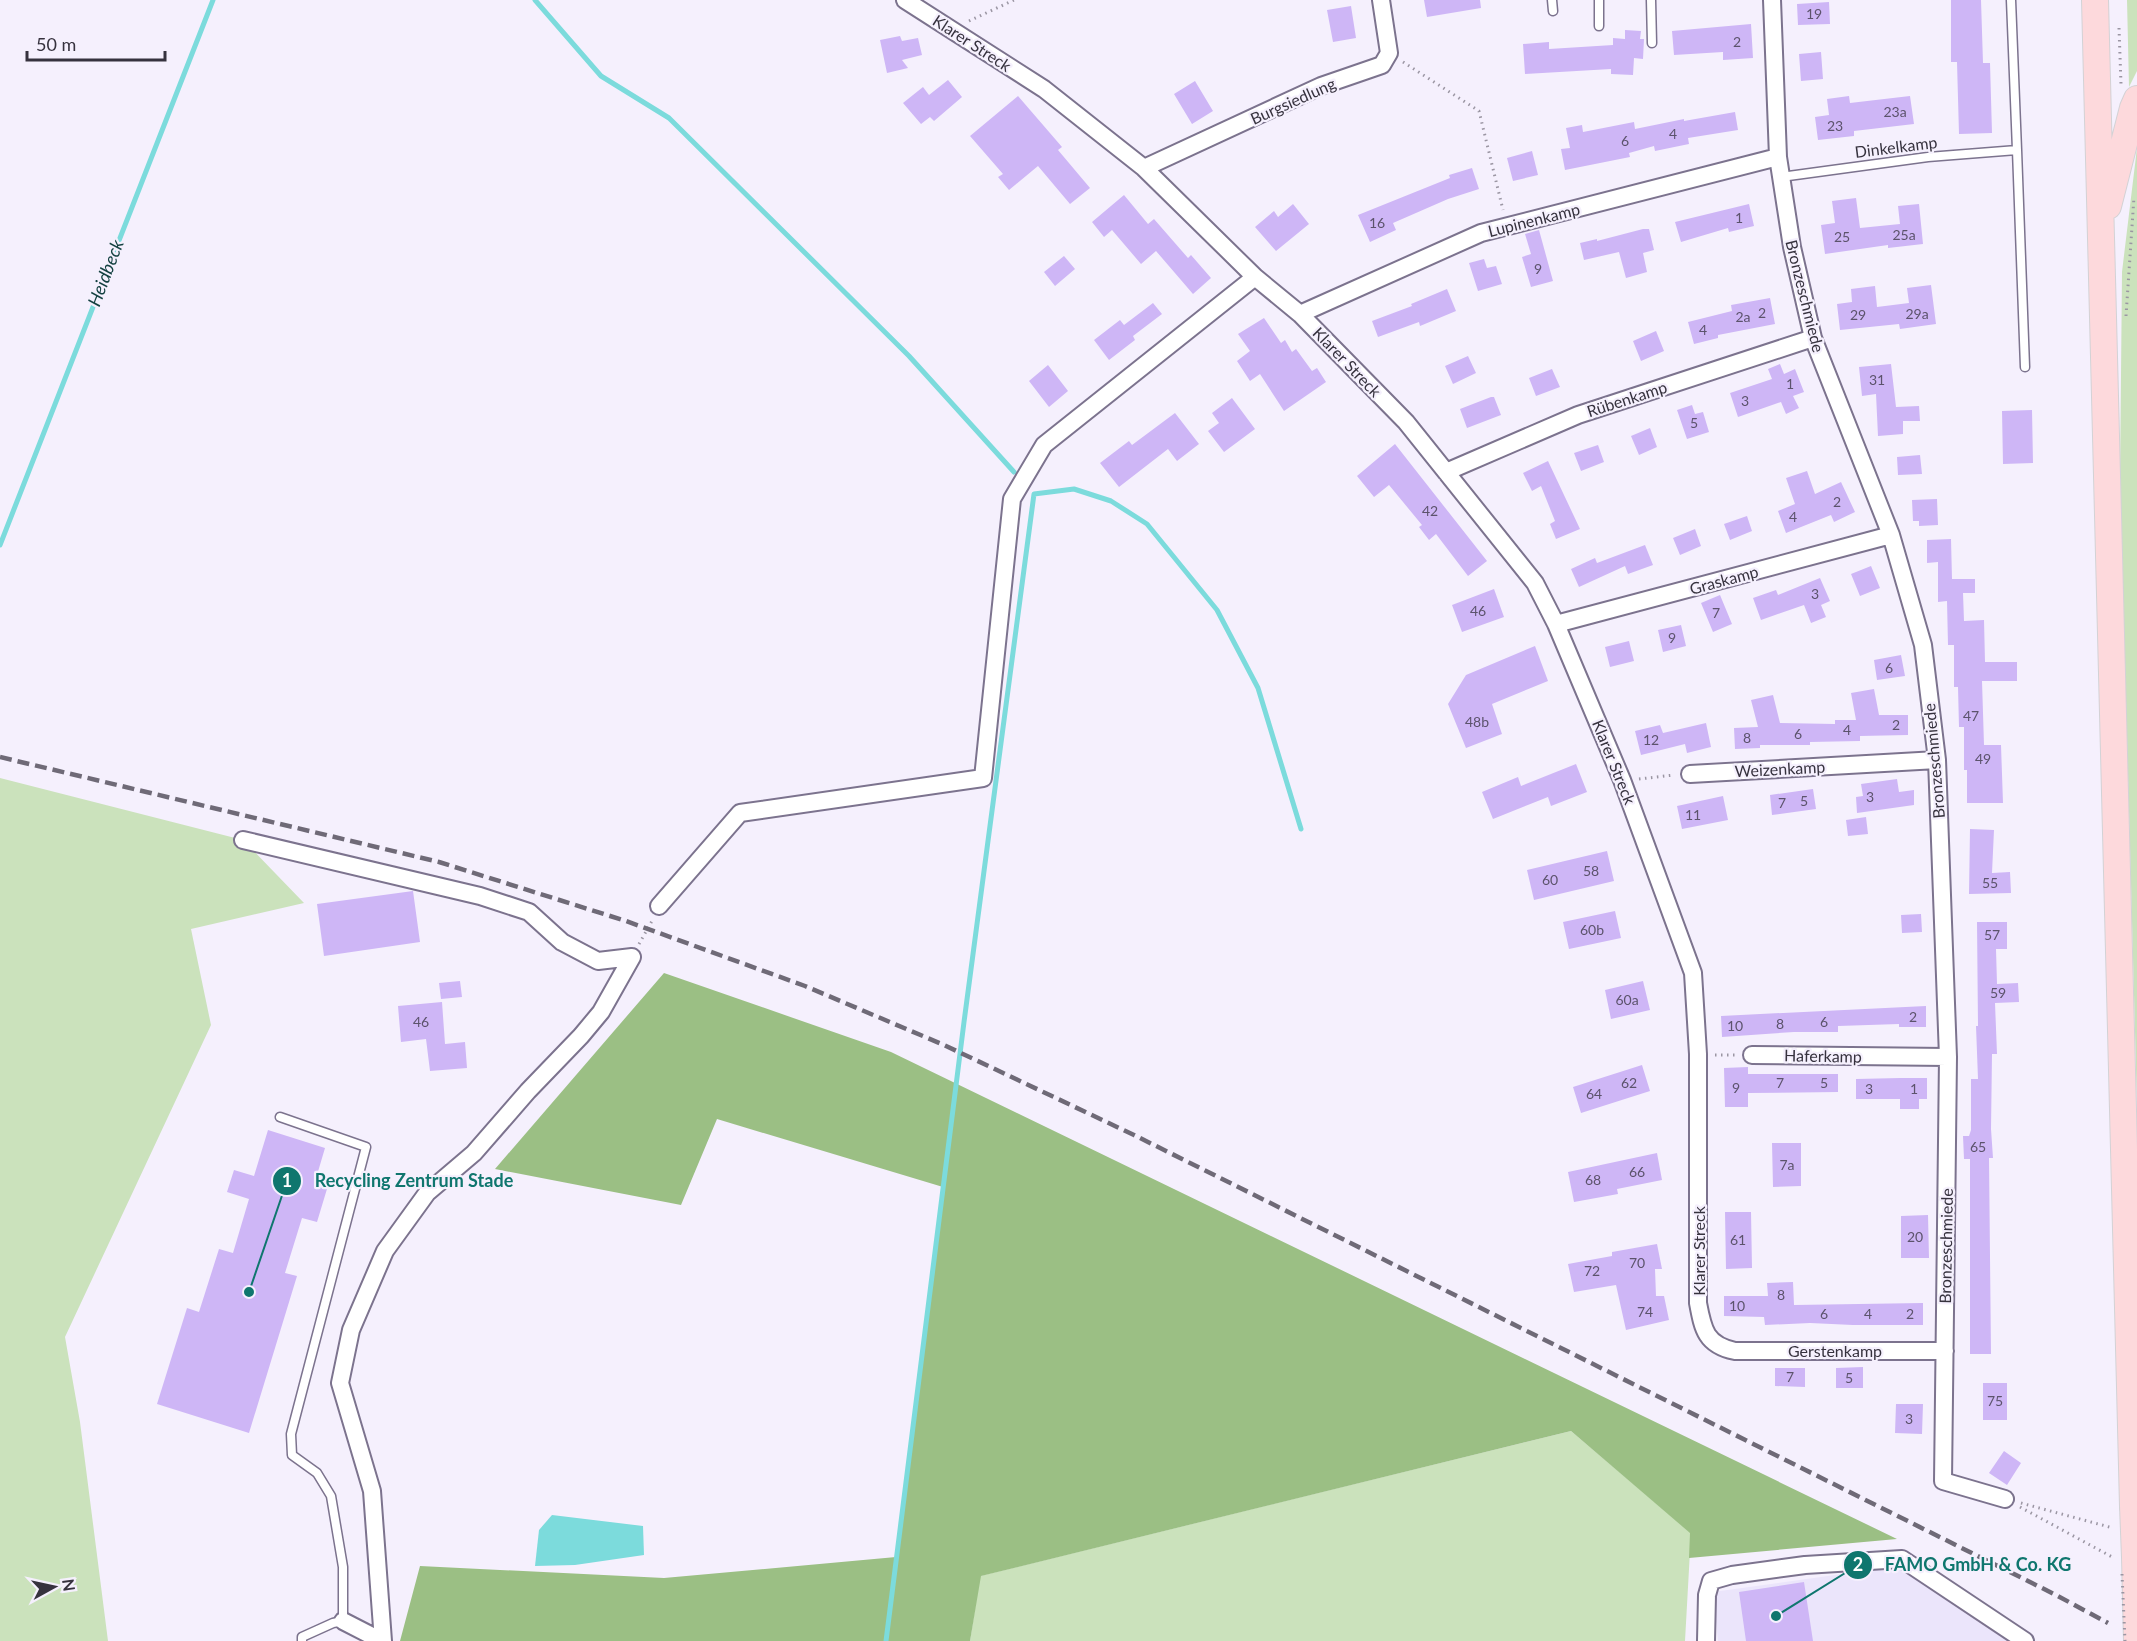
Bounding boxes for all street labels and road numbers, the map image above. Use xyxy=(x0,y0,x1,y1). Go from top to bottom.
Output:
street label: Klarer Streck xyxy=(930,10,1016,75)
street label: Burgsiedlung xyxy=(1247,73,1338,128)
street label: Dinkelkamp xyxy=(1854,132,1938,161)
street label: Lupinenkamp xyxy=(1486,199,1582,240)
street label: Bronzeschmiede xyxy=(1782,238,1829,354)
street label: Klarer Streck xyxy=(1309,323,1386,401)
street label: Rübenkamp xyxy=(1584,377,1669,420)
street label: Graskamp xyxy=(1687,561,1760,598)
street label: Bronzeschmiede xyxy=(1919,703,1948,819)
street label: Klarer Streck xyxy=(1589,717,1640,808)
street label: Weizenkamp xyxy=(1734,757,1826,780)
street label: Haferkamp xyxy=(1784,1045,1862,1066)
street label: Bronzeschmiede xyxy=(1935,1188,1956,1304)
street label: Klarer Streck xyxy=(1689,1205,1708,1296)
street label: Gerstenkamp xyxy=(1788,1341,1882,1360)

